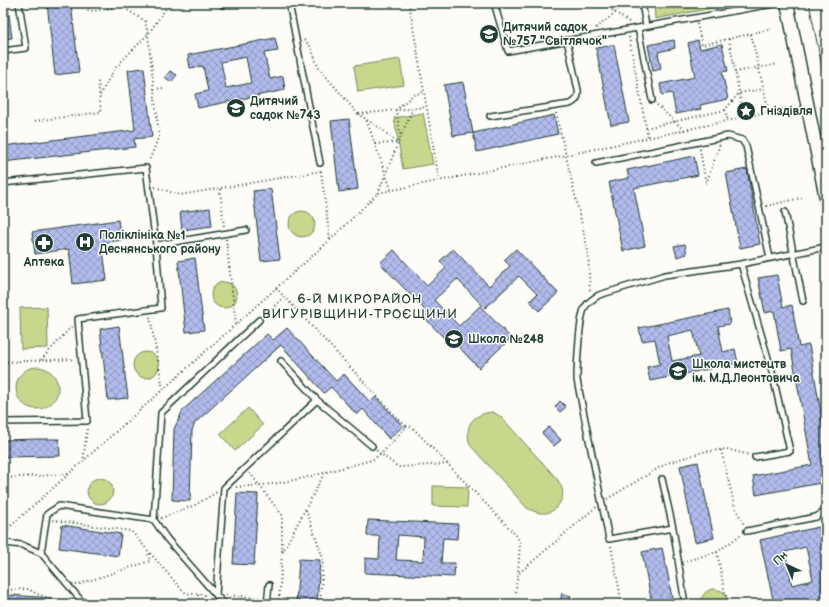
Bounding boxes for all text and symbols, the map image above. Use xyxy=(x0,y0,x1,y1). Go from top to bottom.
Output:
place label: Дитячий садок №757 "Світлячок" xyxy=(503,20,607,49)
school or university icon: Дитячий садок №757 "Світлячок" xyxy=(478,23,500,45)
place label: Дитячий садок №743 xyxy=(250,94,320,123)
school or university icon: Дитячий садок №743 xyxy=(225,97,247,119)
place icon: Гніздівля xyxy=(735,100,757,122)
place label: Гніздівля xyxy=(760,104,813,119)
place label: Поліклініка №1 Деснянського району xyxy=(99,228,221,257)
hospital icon: Поліклініка №1 Деснянського району xyxy=(74,231,96,253)
pharmacy icon: Аптека xyxy=(33,232,55,254)
place label: Аптека xyxy=(23,255,65,270)
district label: 6-Й МІКРОРАЙОН ВИГУРІВЩИНИ-ТРОЄЩИНИ xyxy=(262,291,458,322)
school or university icon: Школа №248 xyxy=(443,328,465,350)
place label: Школа №248 xyxy=(468,332,544,347)
place label: Школа мистецтв ім. М.Д.Леонтовича xyxy=(692,357,801,386)
school or university icon: Школа мистецтв ім. М.Д.Леонтовича xyxy=(667,360,689,382)
north arrow xyxy=(767,545,807,585)
text: Пн xyxy=(771,548,790,568)

